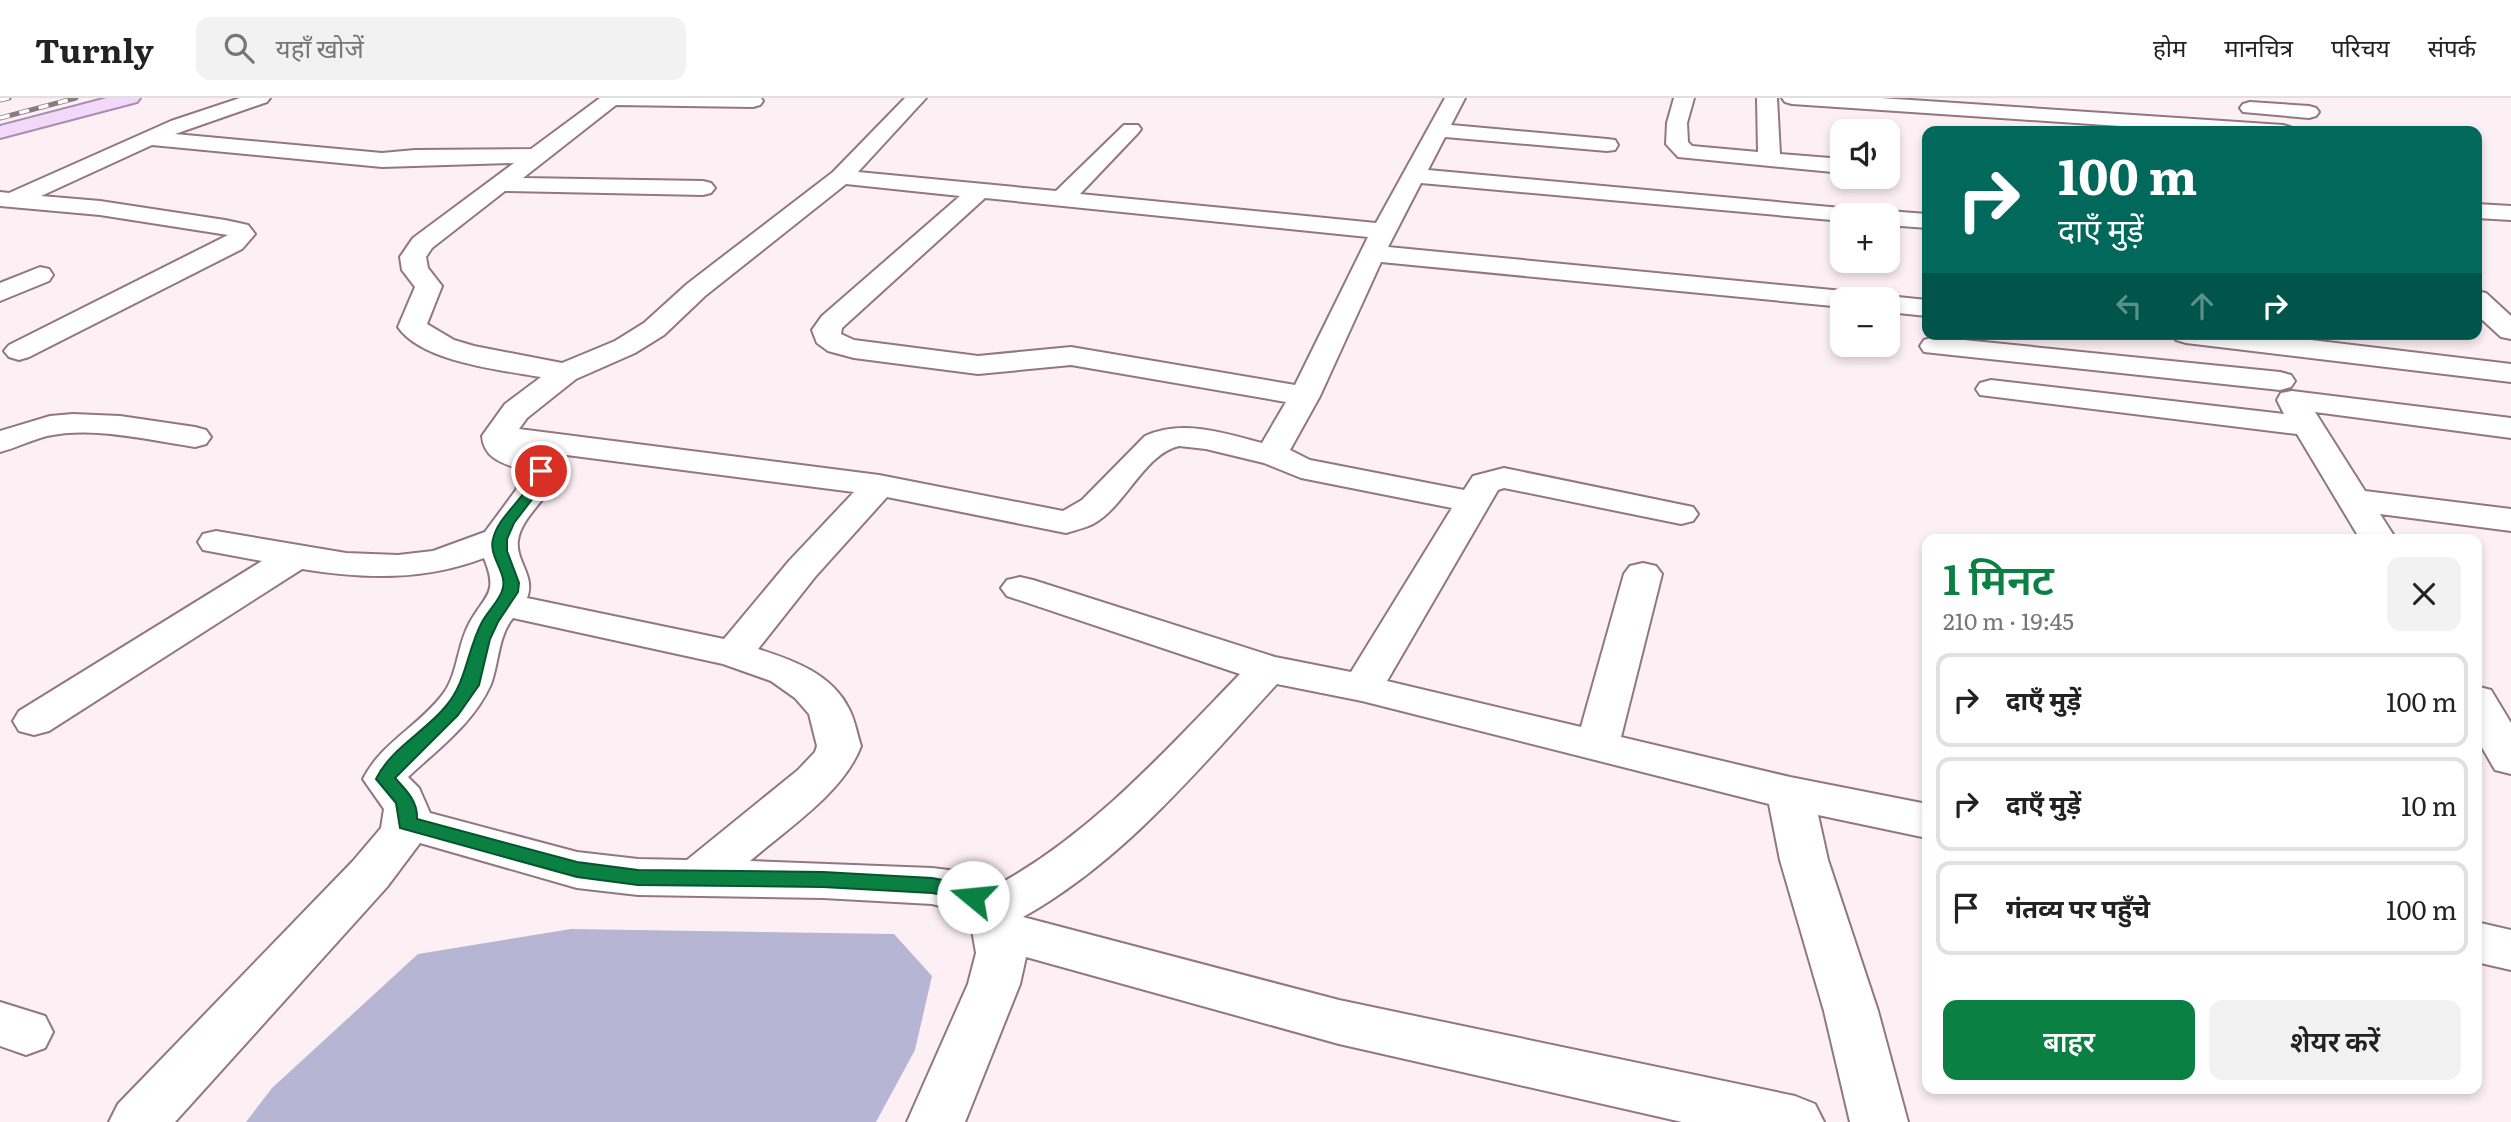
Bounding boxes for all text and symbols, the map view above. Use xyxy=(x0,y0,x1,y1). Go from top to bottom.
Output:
search box xyxy=(196,17,686,80)
text: Turnly xyxy=(35,24,154,73)
text: यहाँ खोजें xyxy=(276,27,364,66)
icon: search xyxy=(220,29,258,67)
text: होम xyxy=(2153,29,2186,64)
text: मानचित्र xyxy=(2224,29,2293,64)
text: परिचय xyxy=(2331,29,2390,64)
text: संपर्क xyxy=(2428,29,2476,64)
map controls xyxy=(1830,119,1900,357)
button: sound xyxy=(1830,119,1900,189)
text: 100 m xyxy=(2058,137,2197,210)
icon: right xyxy=(1943,154,2034,245)
button: + xyxy=(1830,203,1900,273)
text: दाएँ मुड़ें xyxy=(2058,204,2144,252)
button: − xyxy=(1830,287,1900,357)
icon: left xyxy=(2110,287,2148,325)
icon: ahead xyxy=(2183,287,2221,325)
icon: right xyxy=(2256,287,2294,325)
pin xyxy=(511,441,571,501)
icon: arrive xyxy=(522,452,560,490)
text: 1 मिनट xyxy=(1943,546,2054,608)
button: close xyxy=(2387,557,2461,631)
text: 210 m · 19:45 xyxy=(1943,603,2074,637)
text: दाएँ मुड़ें xyxy=(2006,679,2081,718)
icon: right xyxy=(1947,681,1985,719)
text: 100 m xyxy=(2386,681,2457,720)
text: दाएँ मुड़ें xyxy=(2006,783,2081,822)
icon: right xyxy=(1947,785,1985,823)
text: 10 m xyxy=(2401,785,2457,824)
position arrow xyxy=(936,860,1010,934)
text: गंतव्य पर पहुँचे xyxy=(2006,887,2150,926)
icon: arrive xyxy=(1947,889,1985,927)
text: 100 m xyxy=(2386,889,2457,928)
button: बाहर xyxy=(1943,1000,2195,1080)
button: शेयर करें xyxy=(2209,1000,2461,1080)

